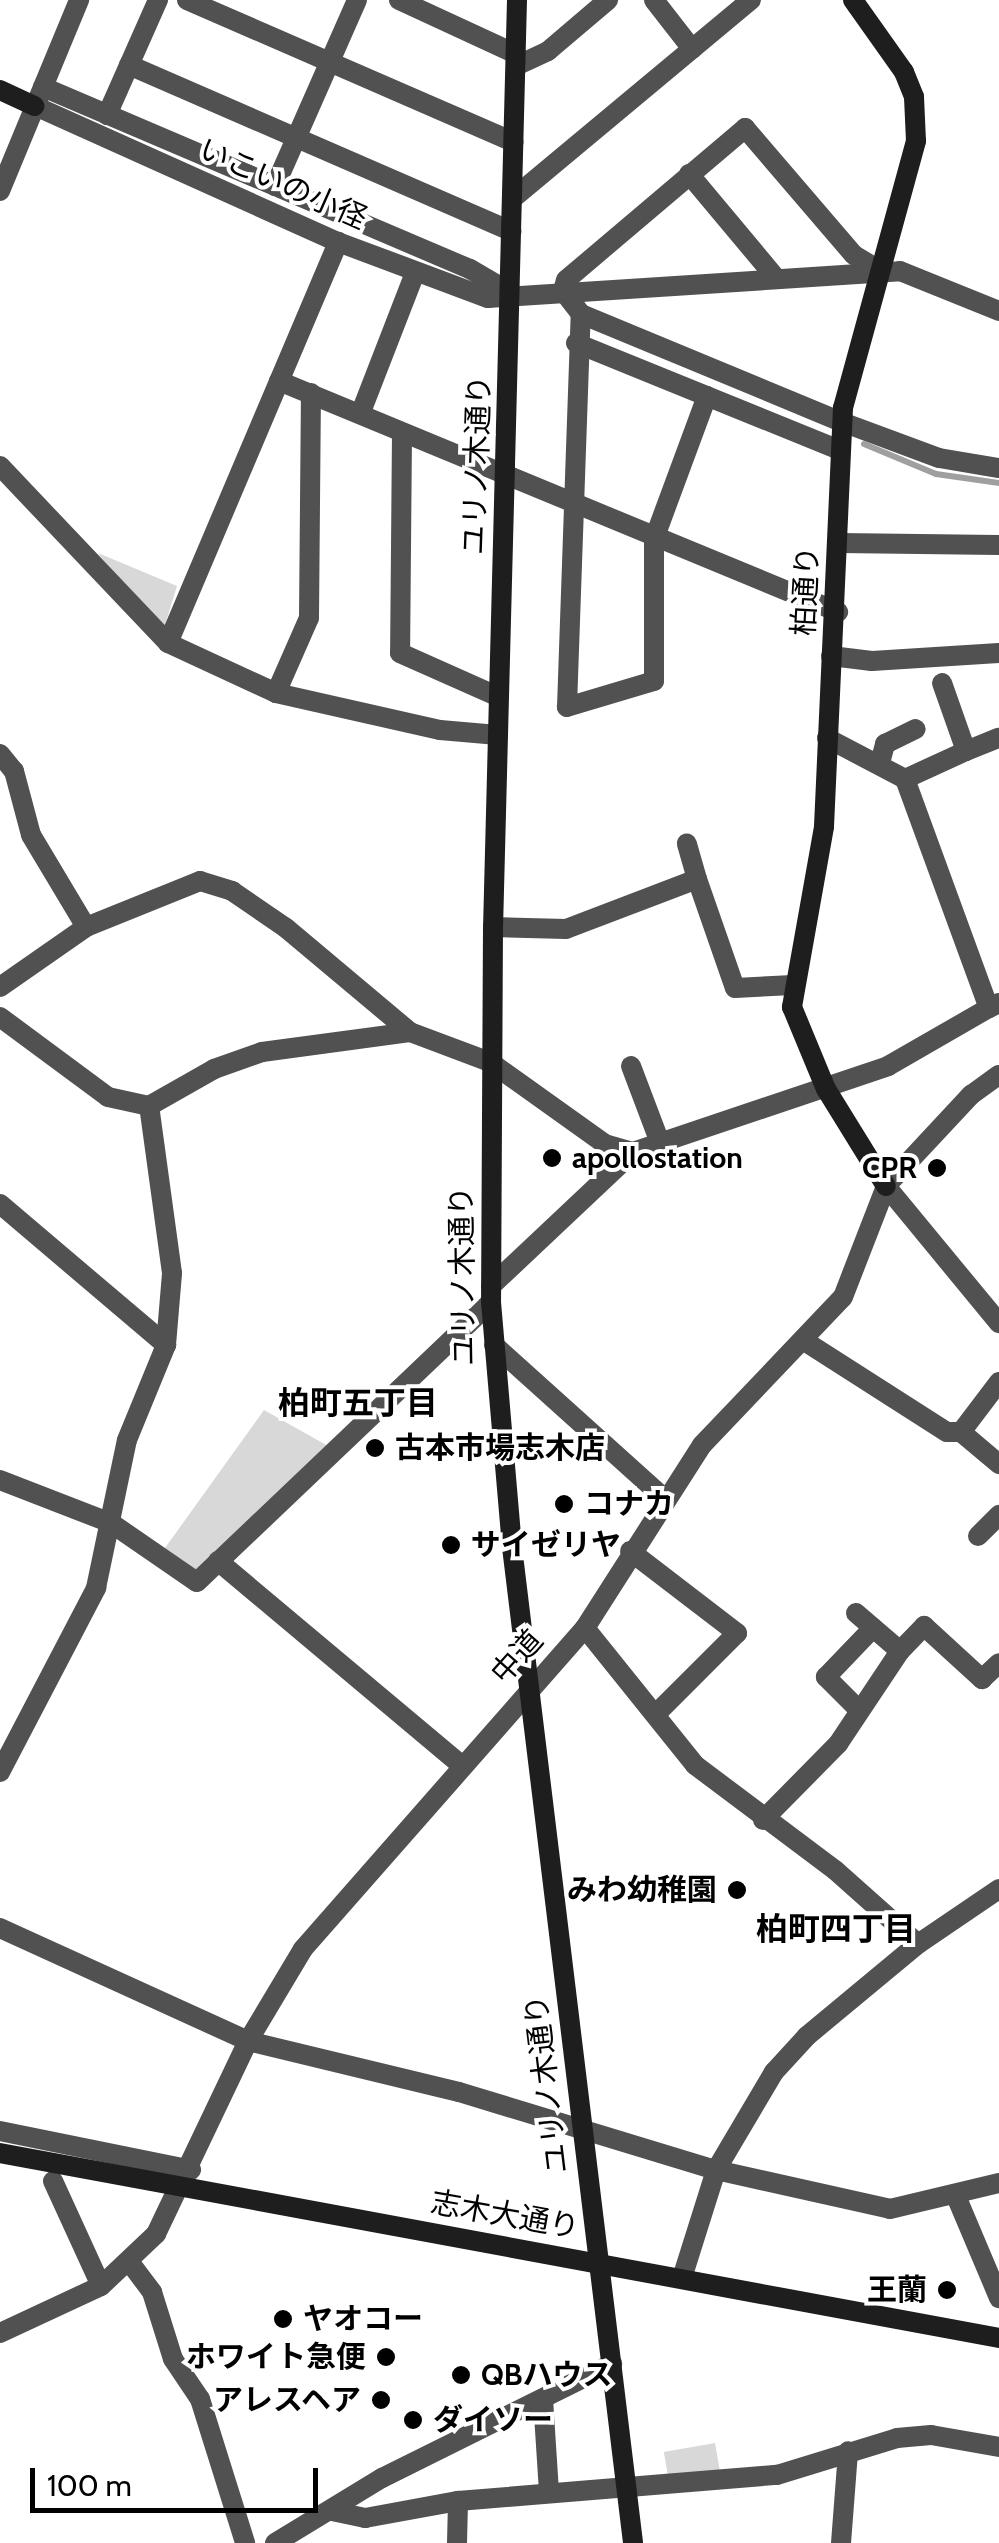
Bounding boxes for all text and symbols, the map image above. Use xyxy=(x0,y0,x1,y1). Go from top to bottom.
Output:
street label: いこいの小径 xyxy=(193,131,373,237)
street label: ユリノ木通り xyxy=(456,374,498,556)
street label: 柏通り xyxy=(786,545,826,637)
place label: apollostation xyxy=(572,1140,743,1176)
marker: apollostation xyxy=(541,1147,563,1169)
place label: CPR xyxy=(862,1150,917,1186)
marker: CPR xyxy=(926,1157,948,1179)
street label: ユリノ木通り xyxy=(443,1186,483,1366)
district label: 柏町五丁目 xyxy=(278,1384,438,1422)
place label: 古本市場志木店 xyxy=(395,1430,605,1466)
marker: 古本市場志木店 xyxy=(364,1437,386,1459)
place label: コナカ xyxy=(584,1486,674,1522)
marker: コナカ xyxy=(553,1493,575,1515)
place label: サイゼリヤ xyxy=(471,1527,621,1563)
marker: サイゼリヤ xyxy=(440,1534,462,1556)
street label: 中道 xyxy=(484,1623,550,1691)
place label: みわ幼稚園 xyxy=(567,1872,717,1908)
marker: みわ幼稚園 xyxy=(726,1879,748,1901)
district label: 柏町四丁目 xyxy=(756,1910,916,1948)
street label: ユリノ木通り xyxy=(518,1992,576,2176)
street label: 志木大通り xyxy=(428,2184,582,2246)
place label: 王蘭 xyxy=(867,2272,927,2308)
marker: 王蘭 xyxy=(936,2279,958,2301)
place label: ヤオコー xyxy=(303,2301,423,2337)
marker: ヤオコー xyxy=(272,2308,294,2330)
place label: ホワイト急便 xyxy=(186,2339,366,2375)
marker: ホワイト急便 xyxy=(375,2346,397,2368)
place label: QBハウス xyxy=(481,2357,613,2393)
marker: QBハウス xyxy=(450,2364,472,2386)
place label: アレスヘア xyxy=(211,2382,361,2418)
marker: アレスヘア xyxy=(370,2389,392,2411)
place label: ダイソー xyxy=(433,2402,553,2438)
marker: ダイソー xyxy=(402,2409,424,2431)
scale bar xyxy=(35,2448,322,2510)
text: 100 m xyxy=(47,2467,132,2504)

